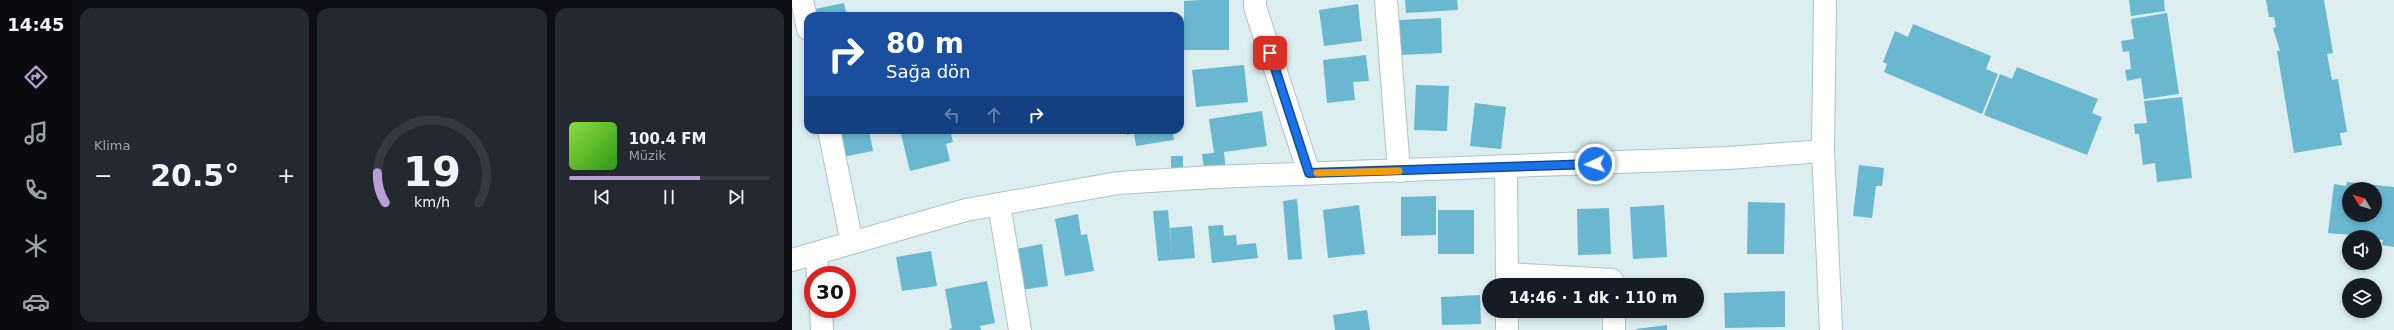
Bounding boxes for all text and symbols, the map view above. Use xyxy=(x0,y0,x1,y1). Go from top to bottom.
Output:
text: 14:45 xyxy=(7,14,65,35)
text: 80 m xyxy=(886,27,964,60)
icon: right xyxy=(820,28,872,80)
pin xyxy=(1253,36,1287,70)
icon: arrive xyxy=(1259,42,1281,64)
text: Sağa dön xyxy=(886,61,970,82)
icon: directions xyxy=(22,63,50,91)
icon: left xyxy=(941,104,963,126)
icon: ahead xyxy=(983,104,1005,126)
icon: right xyxy=(1025,104,1047,126)
icon: music xyxy=(22,119,50,147)
text: 100.4 FM xyxy=(629,130,707,148)
text: Klima xyxy=(94,138,130,153)
position arrow xyxy=(1574,143,1616,185)
text: 19 xyxy=(403,147,461,196)
text: Müzik xyxy=(629,148,666,163)
text: 20.5° xyxy=(150,158,239,193)
text: − xyxy=(94,163,112,188)
text: + xyxy=(277,163,295,188)
icon: phone xyxy=(22,176,50,204)
north arrow xyxy=(2342,182,2382,222)
map controls xyxy=(2342,182,2382,318)
icon: previous xyxy=(591,186,613,208)
icon: pause xyxy=(658,186,680,208)
icon: next xyxy=(725,186,747,208)
text: km/h xyxy=(414,194,450,210)
button: sound xyxy=(2342,230,2382,270)
icon: climate xyxy=(22,232,50,260)
speed limit sign: 30 xyxy=(804,266,856,318)
button: layers xyxy=(2342,278,2382,318)
icon: car xyxy=(22,288,50,316)
text: 14:46 · 1 dk · 110 m xyxy=(1509,289,1677,307)

